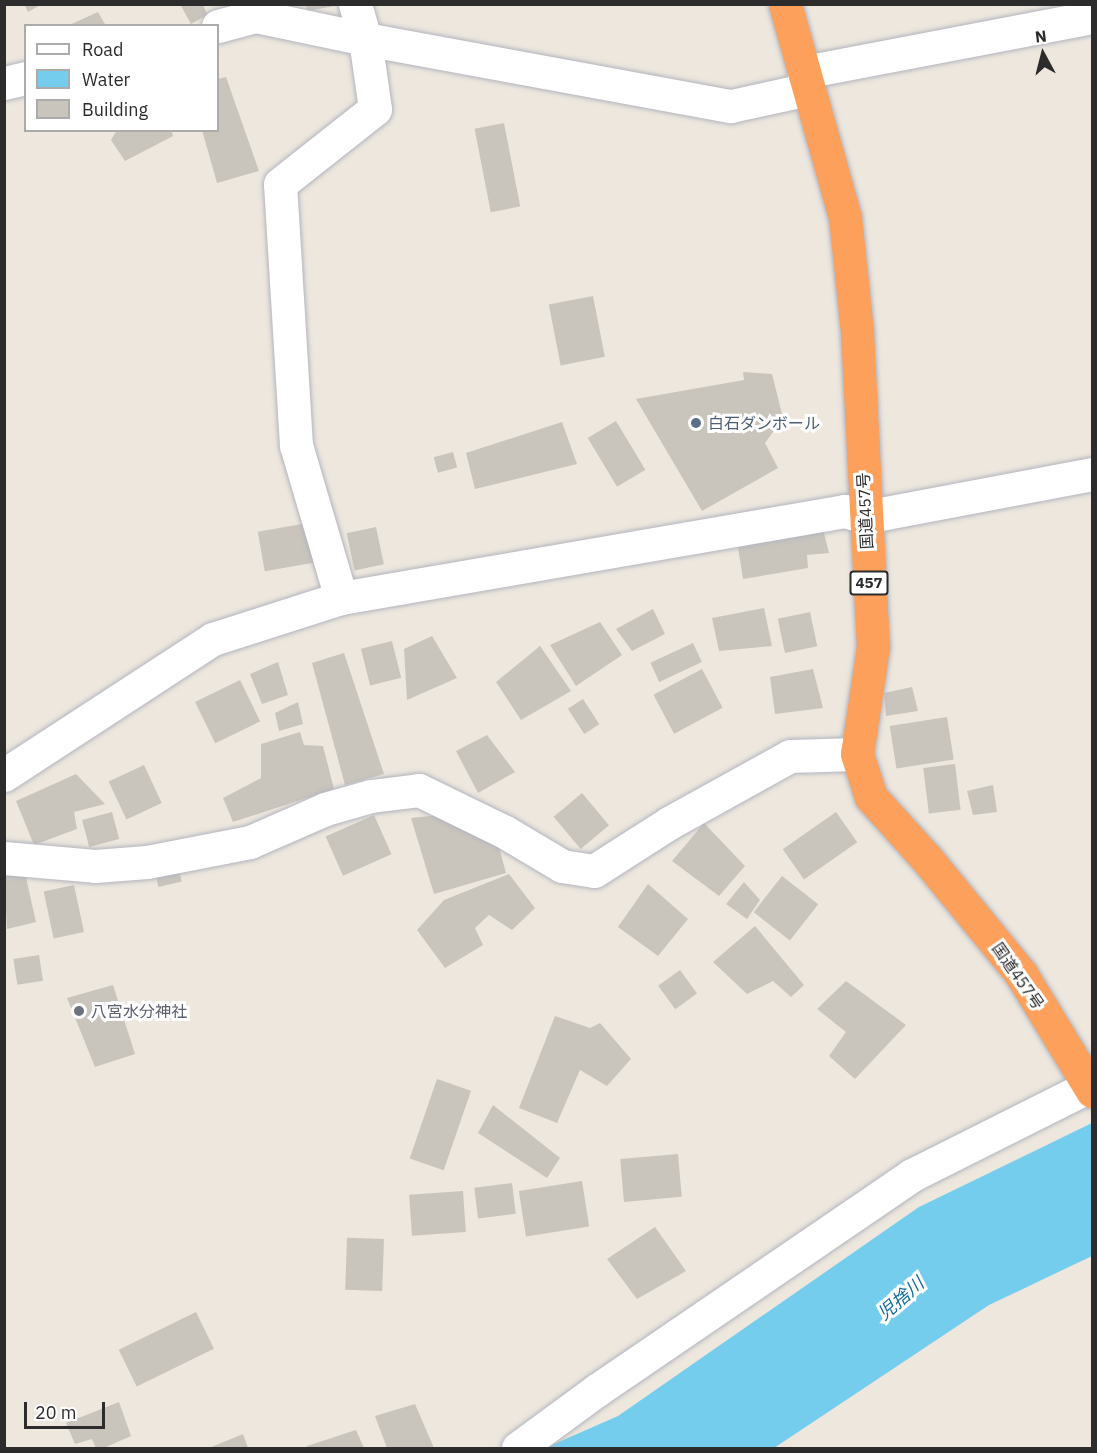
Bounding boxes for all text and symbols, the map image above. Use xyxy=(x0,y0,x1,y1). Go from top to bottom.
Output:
legend xyxy=(24,24,219,132)
north arrow xyxy=(1013,24,1073,84)
text: N xyxy=(1034,26,1048,47)
text: Road xyxy=(82,38,123,61)
text: Water xyxy=(82,68,130,91)
text: Building xyxy=(82,98,148,121)
place label: 白石ダンボール xyxy=(708,413,820,433)
marker: 白石ダンボール xyxy=(689,416,703,430)
street label: 国道457号 xyxy=(853,472,877,550)
road number: 457 xyxy=(850,571,888,595)
street label: 国道457号 xyxy=(988,939,1048,1013)
place label: 八宮水分神社 xyxy=(91,1001,187,1021)
marker: 八宮水分神社 xyxy=(72,1004,86,1018)
water label: 児捨川 xyxy=(874,1273,928,1325)
scale bar xyxy=(27,1390,108,1428)
text: 20 m xyxy=(35,1401,77,1424)

